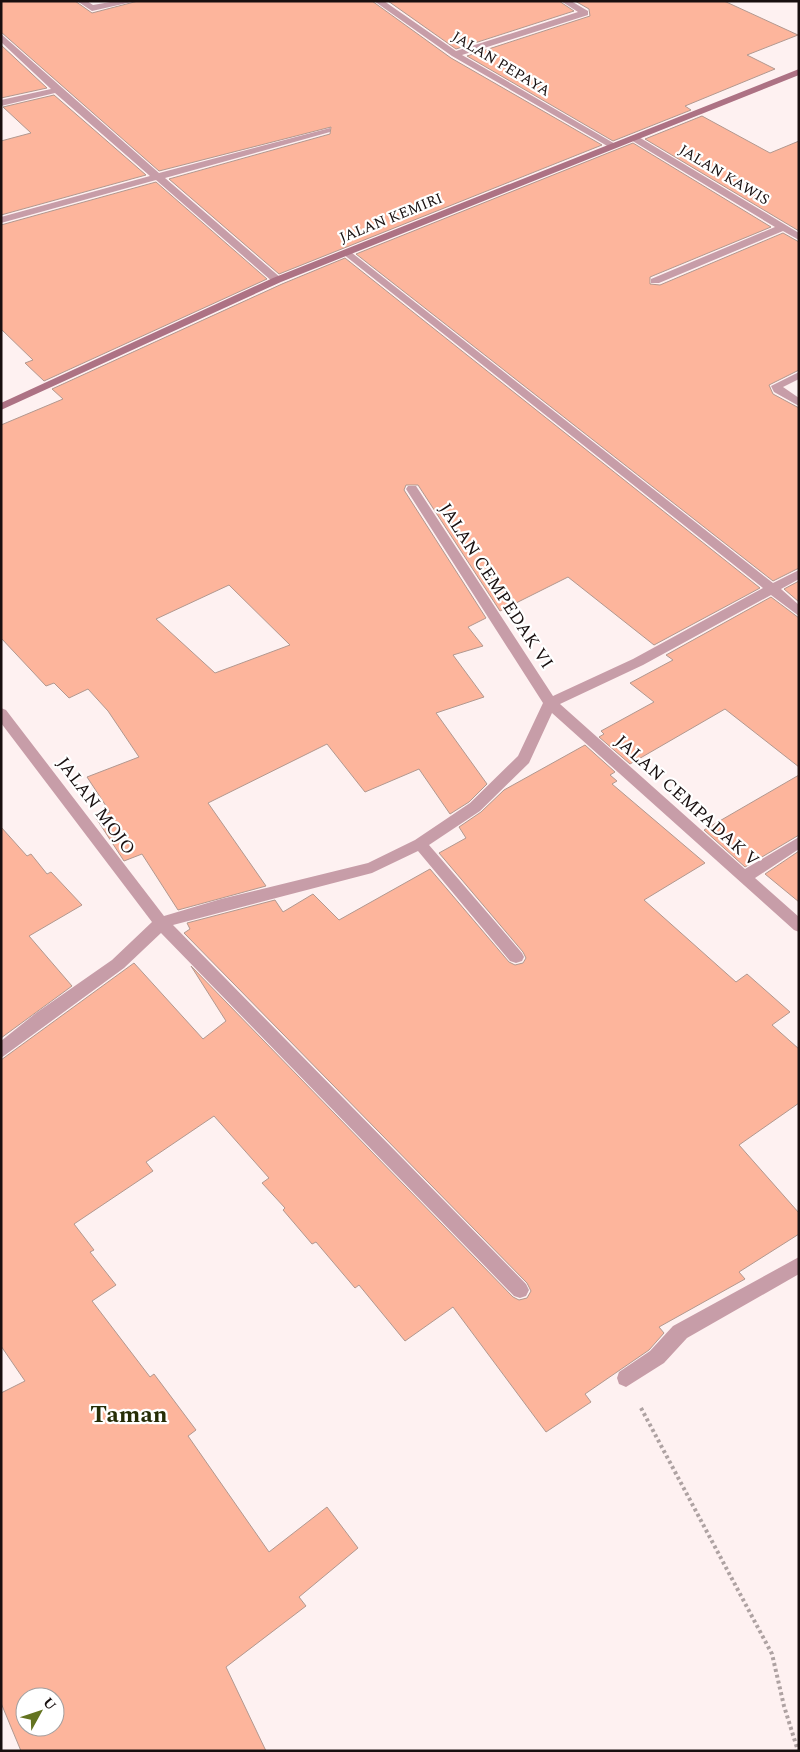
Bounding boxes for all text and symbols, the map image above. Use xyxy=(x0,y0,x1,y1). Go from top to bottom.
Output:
street label: JALAN PEPAYA xyxy=(447,25,555,103)
street label: JALAN KAWIS xyxy=(674,139,774,211)
street label: JALAN KEMIRI xyxy=(336,187,446,249)
street label: JALAN CEMPEDAK VI xyxy=(432,498,560,674)
street label: JALAN CEMPADAK V xyxy=(609,729,765,873)
street label: JALAN MOJO xyxy=(50,751,142,861)
district label: Taman xyxy=(90,1397,168,1433)
north arrow xyxy=(15,1687,65,1737)
text: U xyxy=(38,1693,62,1715)

